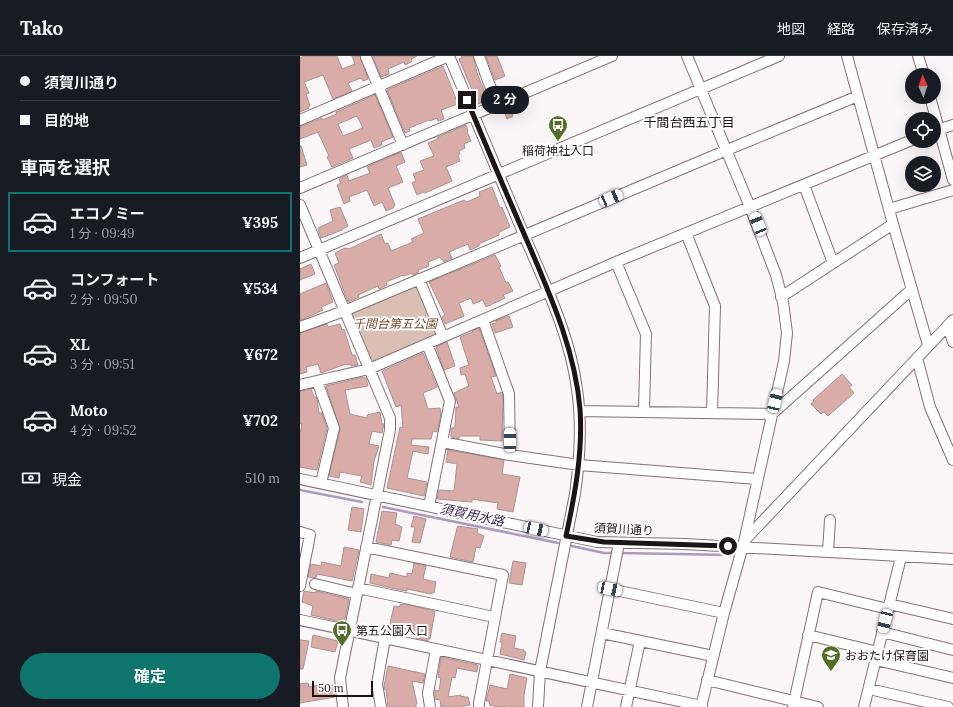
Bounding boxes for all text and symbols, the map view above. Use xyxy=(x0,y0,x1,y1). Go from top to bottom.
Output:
text: Tako xyxy=(20,16,63,40)
text: 地図 xyxy=(777,20,805,38)
text: 経路 xyxy=(827,20,855,38)
text: 保存済み xyxy=(877,20,933,38)
north arrow xyxy=(905,68,941,104)
map controls xyxy=(905,68,941,192)
text: 須賀川通り xyxy=(44,73,119,92)
callout: 2 分 xyxy=(481,86,529,114)
route end xyxy=(458,91,476,109)
text: 2 分 xyxy=(493,91,517,108)
text: 目的地 xyxy=(44,111,89,130)
button: locate xyxy=(905,112,941,148)
bus stop icon: 稲荷神社入口 xyxy=(547,114,569,142)
district label: 千間台西五丁目 xyxy=(643,114,735,131)
place label: 稲荷神社入口 xyxy=(522,143,594,158)
text: 車両を選択 xyxy=(20,156,110,179)
button: layers xyxy=(905,156,941,192)
car xyxy=(598,188,624,208)
icon: car xyxy=(22,204,58,240)
text: エコノミー xyxy=(70,204,145,223)
car xyxy=(748,211,768,237)
text: ¥395 xyxy=(242,213,278,232)
text: 1 分 · 09:49 xyxy=(70,225,135,242)
icon: car xyxy=(22,270,58,306)
text: コンフォート xyxy=(70,270,160,289)
text: ¥534 xyxy=(242,279,278,298)
text: 2 分 · 09:50 xyxy=(70,291,137,308)
park label: 千間台第五公園 xyxy=(353,316,439,331)
text: XL xyxy=(70,335,90,354)
icon: car xyxy=(22,336,58,372)
text: ¥672 xyxy=(244,345,278,364)
text: 3 分 · 09:51 xyxy=(70,356,134,373)
car xyxy=(766,388,784,414)
text: Moto xyxy=(70,401,107,420)
icon: car xyxy=(22,402,58,438)
text: ¥702 xyxy=(243,411,278,430)
text: 4 分 · 09:52 xyxy=(70,422,136,439)
car xyxy=(504,428,516,452)
icon: cash xyxy=(20,467,42,489)
text: 現金 xyxy=(52,470,82,489)
text: 510 m xyxy=(245,470,280,487)
water label: 須賀用水路 xyxy=(438,500,507,530)
street label: 須賀川通り xyxy=(594,520,654,538)
car xyxy=(523,521,549,537)
route start xyxy=(719,537,737,555)
car xyxy=(597,581,623,597)
car xyxy=(876,608,894,634)
bus stop icon: 第五公園入口 xyxy=(331,619,353,647)
place label: 第五公園入口 xyxy=(356,623,428,638)
school or university icon: おおたけ保育園 xyxy=(820,644,842,672)
place label: おおたけ保育園 xyxy=(845,648,929,663)
button: 確定 xyxy=(20,653,280,699)
scale bar xyxy=(312,679,373,698)
text: 50 m xyxy=(318,681,344,695)

